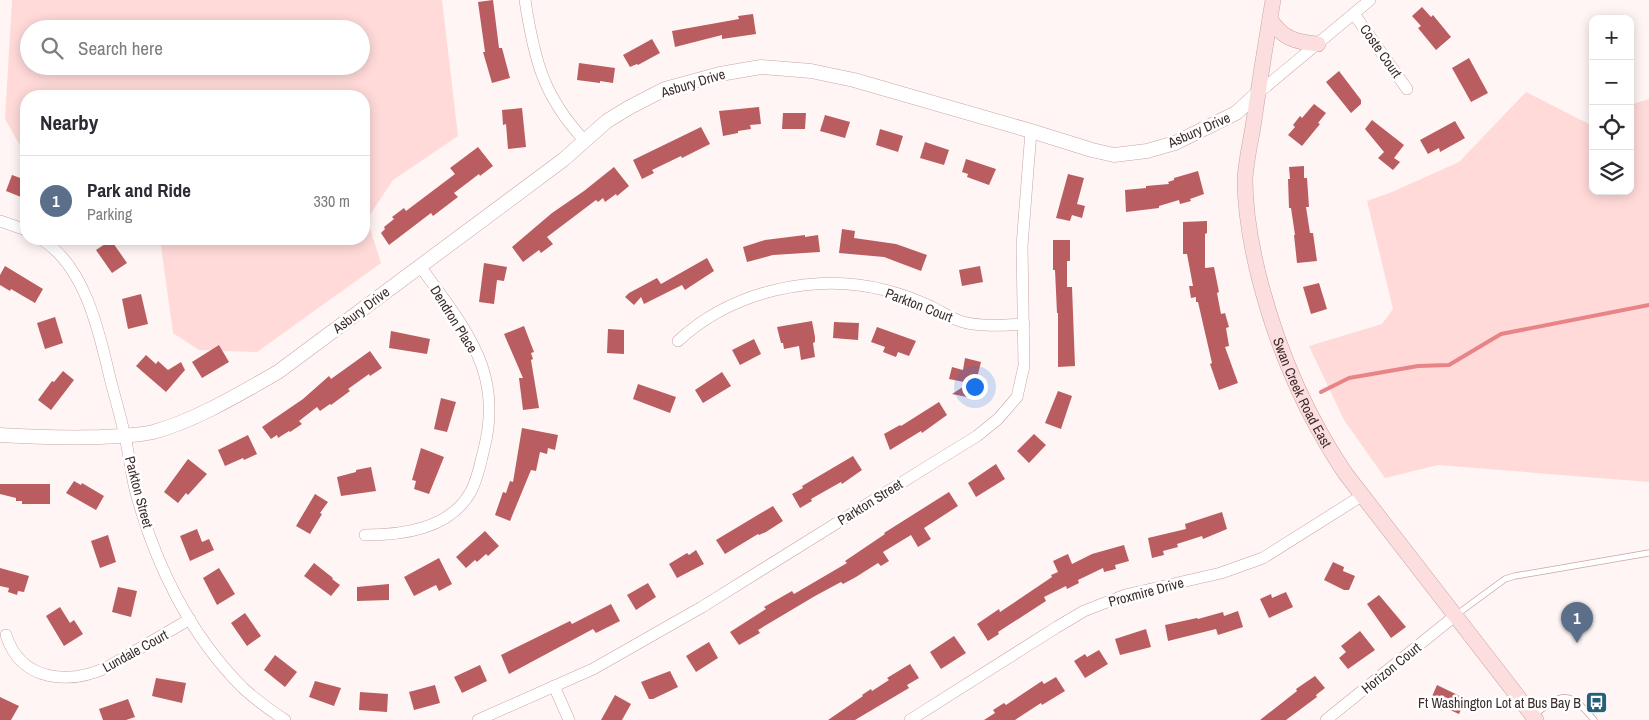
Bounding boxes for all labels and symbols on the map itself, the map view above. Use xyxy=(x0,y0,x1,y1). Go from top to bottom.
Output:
street label: Coste Court xyxy=(1356,21,1406,81)
street label: Asbury Drive xyxy=(658,65,727,102)
street label: Asbury Drive xyxy=(1164,108,1233,152)
street label: Dendron Place xyxy=(426,282,482,356)
street label: Asbury Drive xyxy=(328,283,393,338)
street label: Parkton Court xyxy=(883,284,955,326)
street label: Swan Creek Road East xyxy=(1269,335,1336,451)
your location xyxy=(962,374,988,400)
street label: Parkton Street xyxy=(121,454,157,530)
street label: Parkton Street xyxy=(834,475,906,529)
street label: Proxmire Drive xyxy=(1106,573,1186,611)
pin: 1 xyxy=(1561,602,1593,643)
street label: Lundale Court xyxy=(99,626,171,676)
street label: Horizon Court xyxy=(1358,639,1424,697)
bus stop icon: Ft Washington Lot at Bus Bay B xyxy=(1585,691,1609,715)
place label: Ft Washington Lot at Bus Bay B xyxy=(1418,694,1581,712)

